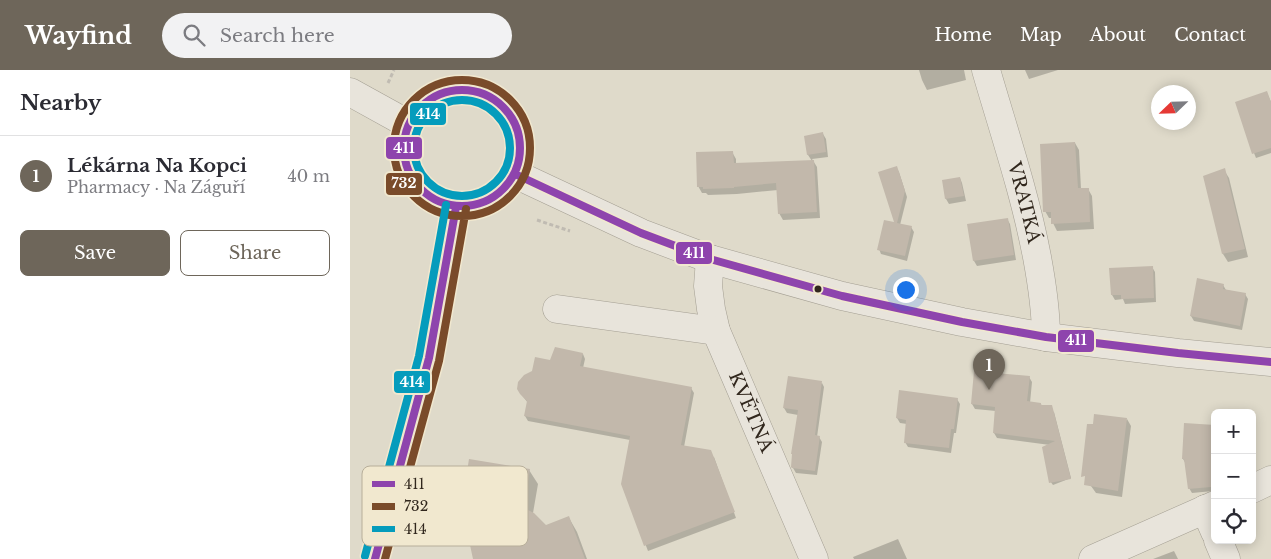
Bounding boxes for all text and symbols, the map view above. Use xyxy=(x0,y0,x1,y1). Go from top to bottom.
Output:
search box xyxy=(162,13,512,58)
text: Wayfind xyxy=(25,21,132,50)
icon: search xyxy=(180,21,208,49)
text: Search here xyxy=(220,24,335,47)
text: Home xyxy=(934,24,992,46)
text: Map xyxy=(1020,24,1062,46)
text: About xyxy=(1090,24,1146,46)
text: Contact xyxy=(1174,24,1246,46)
north arrow xyxy=(1151,85,1196,130)
text: Nearby xyxy=(20,90,101,116)
line badge: 414 xyxy=(409,102,447,126)
text: 414 xyxy=(416,105,440,123)
line badge: 411 xyxy=(385,136,423,160)
text: 411 xyxy=(393,139,415,157)
text: Lékárna Na Kopci xyxy=(67,154,247,177)
street label: VRATKÁ xyxy=(1003,158,1046,246)
text: 1 xyxy=(33,166,39,186)
text: 40 m xyxy=(287,166,330,186)
line badge: 732 xyxy=(385,172,423,196)
text: 732 xyxy=(391,174,417,192)
text: Pharmacy · Na Záguří xyxy=(67,177,245,197)
button: Save xyxy=(20,230,170,276)
button: Share xyxy=(180,230,330,276)
line badge: 411 xyxy=(675,241,713,265)
text: 411 xyxy=(683,244,705,262)
your location xyxy=(893,277,919,303)
unlabelled marker xyxy=(813,284,823,294)
line badge: 411 xyxy=(1057,329,1095,353)
text: 411 xyxy=(1065,331,1087,349)
pin: 1 xyxy=(973,349,1005,390)
street label: KVĚTNÁ xyxy=(724,368,779,457)
line badge: 414 xyxy=(393,370,431,394)
text: 414 xyxy=(400,373,424,391)
map controls xyxy=(1211,409,1256,544)
button: + xyxy=(1211,409,1256,454)
button: − xyxy=(1211,454,1256,499)
legend xyxy=(362,466,528,546)
text: 411 xyxy=(404,475,425,493)
text: 732 xyxy=(404,497,428,515)
button: locate xyxy=(1211,499,1256,544)
text: 414 xyxy=(404,520,427,538)

